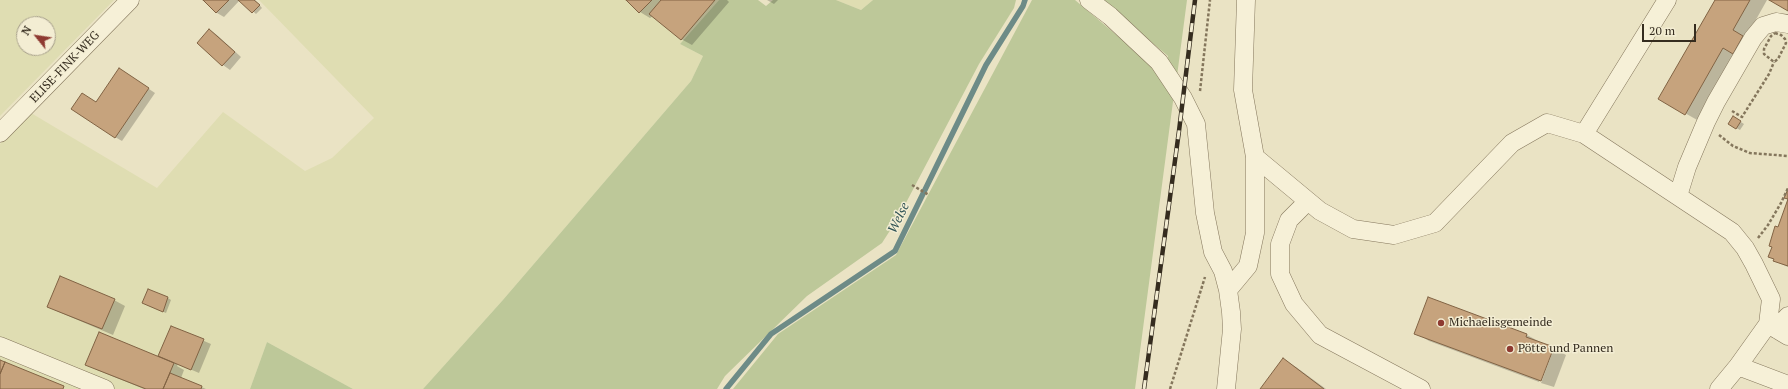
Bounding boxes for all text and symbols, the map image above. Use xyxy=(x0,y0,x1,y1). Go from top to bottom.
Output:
north arrow xyxy=(16,16,56,56)
scale bar xyxy=(1644,16,1698,42)
text: 20 m xyxy=(1649,23,1675,38)
street label: ELISE-FINK-WEG xyxy=(27,28,103,106)
water label: Welse xyxy=(885,200,913,236)
place label: Michaelisgemeinde xyxy=(1449,316,1552,330)
marker: Michaelisgemeinde xyxy=(1436,318,1446,328)
place label: Pötte und Pannen xyxy=(1518,342,1613,356)
marker: Pötte und Pannen xyxy=(1505,344,1515,354)

